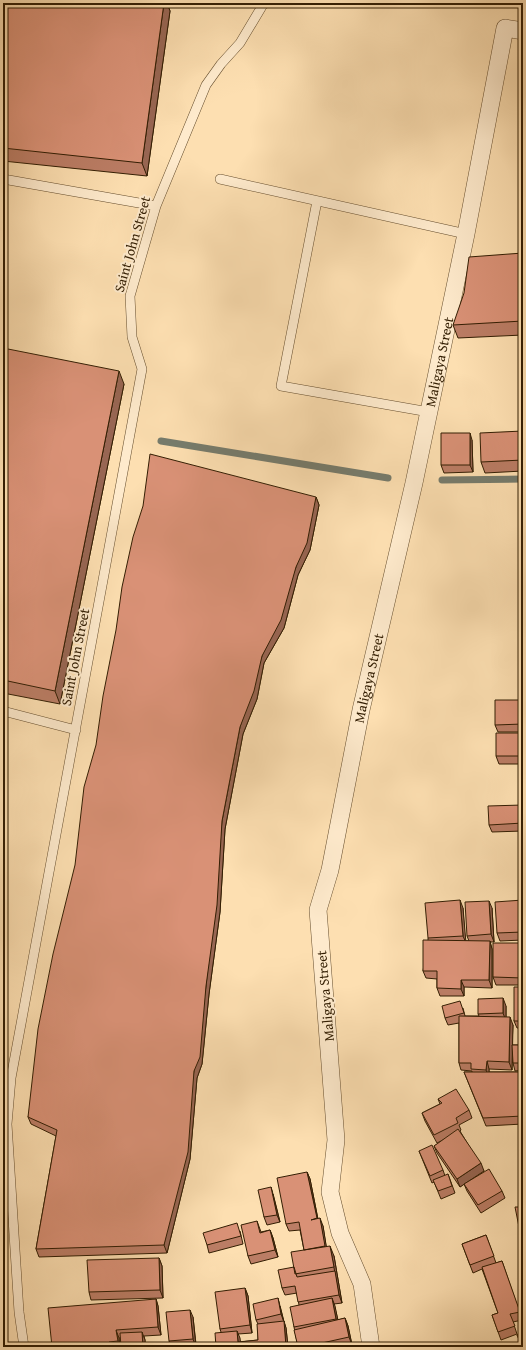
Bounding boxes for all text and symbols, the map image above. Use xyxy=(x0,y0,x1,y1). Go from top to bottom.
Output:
street label: Saint John Street xyxy=(109,194,155,294)
street label: Maligaya Street xyxy=(420,315,458,409)
street label: Saint John Street xyxy=(56,606,94,708)
street label: Maligaya Street xyxy=(349,631,389,725)
street label: Maligaya Street xyxy=(311,950,339,1042)

